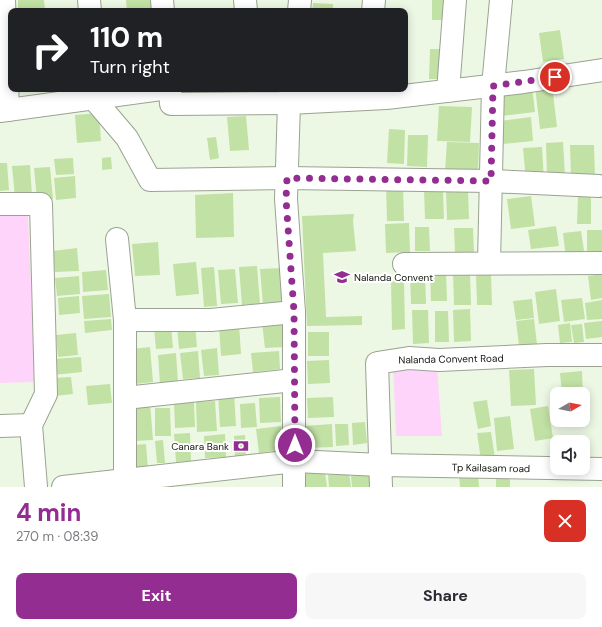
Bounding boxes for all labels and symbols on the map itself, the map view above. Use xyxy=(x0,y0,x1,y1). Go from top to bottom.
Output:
pin xyxy=(538,60,572,94)
school or university icon: Nalanda Convent xyxy=(333,268,351,286)
place label: Nalanda Convent xyxy=(354,271,433,284)
street label: Nalanda Convent Road xyxy=(398,352,504,366)
north arrow xyxy=(550,387,590,427)
position arrow xyxy=(274,424,316,466)
bank icon: Canara Bank xyxy=(232,437,250,455)
place label: Canara Bank xyxy=(171,440,229,453)
street label: Tp Kailasam road xyxy=(452,461,530,475)

